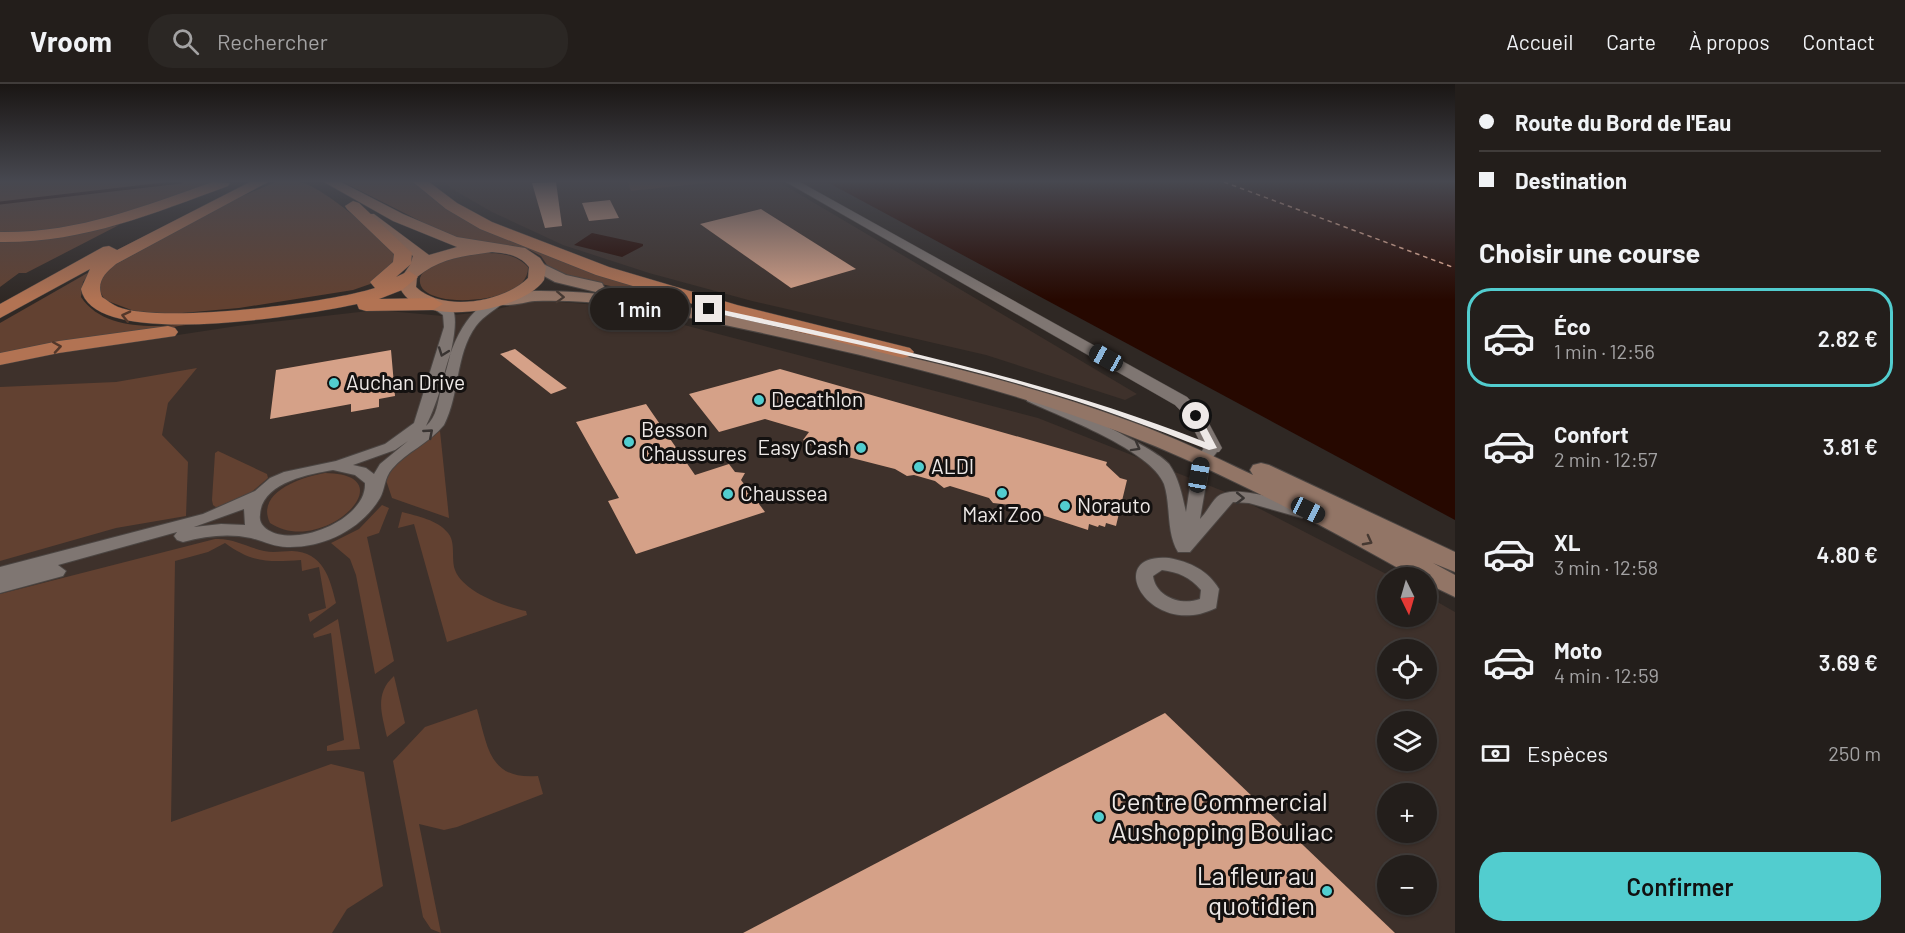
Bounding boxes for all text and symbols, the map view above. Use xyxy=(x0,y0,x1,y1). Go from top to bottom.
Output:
search box xyxy=(148,14,568,68)
text: Vroom xyxy=(30,24,112,58)
icon: search xyxy=(169,25,202,58)
text: Rechercher xyxy=(217,28,328,54)
text: Accueil xyxy=(1506,29,1573,54)
text: Carte xyxy=(1606,29,1656,54)
text: À propos xyxy=(1689,29,1770,54)
text: Contact xyxy=(1803,29,1875,54)
text: Route du Bord de l'Eau xyxy=(1515,109,1731,135)
text: Destination xyxy=(1515,167,1627,193)
text: Choisir une course xyxy=(1479,236,1700,268)
callout: 1 min xyxy=(589,288,688,330)
one-way arrow xyxy=(555,291,564,303)
route end xyxy=(695,295,722,322)
text: 1 min xyxy=(618,297,661,321)
one-way arrow xyxy=(121,310,131,323)
icon: car xyxy=(1482,311,1536,365)
text: Éco xyxy=(1554,313,1591,339)
text: 2.82 € xyxy=(1818,325,1878,351)
text: 1 min · 12:56 xyxy=(1554,339,1655,363)
car xyxy=(1086,341,1126,375)
one-way arrow xyxy=(53,342,62,354)
one-way arrow xyxy=(437,346,450,356)
place label: Auchan Drive xyxy=(346,369,465,394)
marker: Auchan Drive xyxy=(327,376,341,390)
place label: Decathlon xyxy=(771,386,863,411)
marker: Decathlon xyxy=(752,393,766,407)
route start xyxy=(1182,402,1209,429)
place label: Besson Chaussures xyxy=(641,416,747,465)
icon: car xyxy=(1482,419,1536,473)
text: Confort xyxy=(1554,421,1629,447)
one-way arrow xyxy=(422,429,433,440)
text: 3.81 € xyxy=(1823,433,1878,459)
place label: Easy Cash xyxy=(757,434,849,459)
marker: Besson Chaussures xyxy=(622,435,636,449)
one-way arrow xyxy=(1129,440,1140,451)
marker: Easy Cash xyxy=(854,441,868,455)
text: 2 min · 12:57 xyxy=(1554,447,1658,471)
place label: ALDI xyxy=(931,453,974,478)
car xyxy=(1187,456,1211,494)
marker: ALDI xyxy=(912,460,926,474)
place label: Chaussea xyxy=(740,480,828,505)
marker: Maxi Zoo xyxy=(995,486,1009,500)
marker: Chaussea xyxy=(721,487,735,501)
place label: Norauto xyxy=(1077,492,1151,517)
one-way arrow xyxy=(1236,492,1245,504)
car xyxy=(1288,494,1328,526)
marker: Norauto xyxy=(1058,499,1072,513)
place label: Maxi Zoo xyxy=(962,501,1042,526)
icon: car xyxy=(1482,527,1536,581)
text: XL xyxy=(1554,529,1580,555)
one-way arrow xyxy=(1361,534,1372,545)
text: 4.80 € xyxy=(1817,541,1878,567)
text: 3 min · 12:58 xyxy=(1554,555,1658,579)
north arrow xyxy=(1377,567,1437,627)
map controls xyxy=(1377,567,1437,915)
icon: car xyxy=(1482,635,1536,689)
text: Moto xyxy=(1554,637,1602,663)
button: locate xyxy=(1377,639,1437,699)
text: 3.69 € xyxy=(1819,649,1878,675)
text: 4 min · 12:59 xyxy=(1554,663,1659,687)
button: layers xyxy=(1377,711,1437,771)
icon: cash xyxy=(1479,737,1512,770)
text: Espèces xyxy=(1527,740,1608,766)
text: 250 m xyxy=(1828,741,1881,765)
button: + xyxy=(1377,783,1437,843)
place label: Centre Commercial Aushopping Bouliac xyxy=(1111,785,1334,846)
marker: Centre Commercial Aushopping Bouliac xyxy=(1092,810,1106,824)
button: Confirmer xyxy=(1479,852,1881,921)
button: − xyxy=(1377,855,1437,915)
place label: La fleur au quotidien xyxy=(1197,859,1315,920)
marker: La fleur au quotidien xyxy=(1320,884,1334,898)

